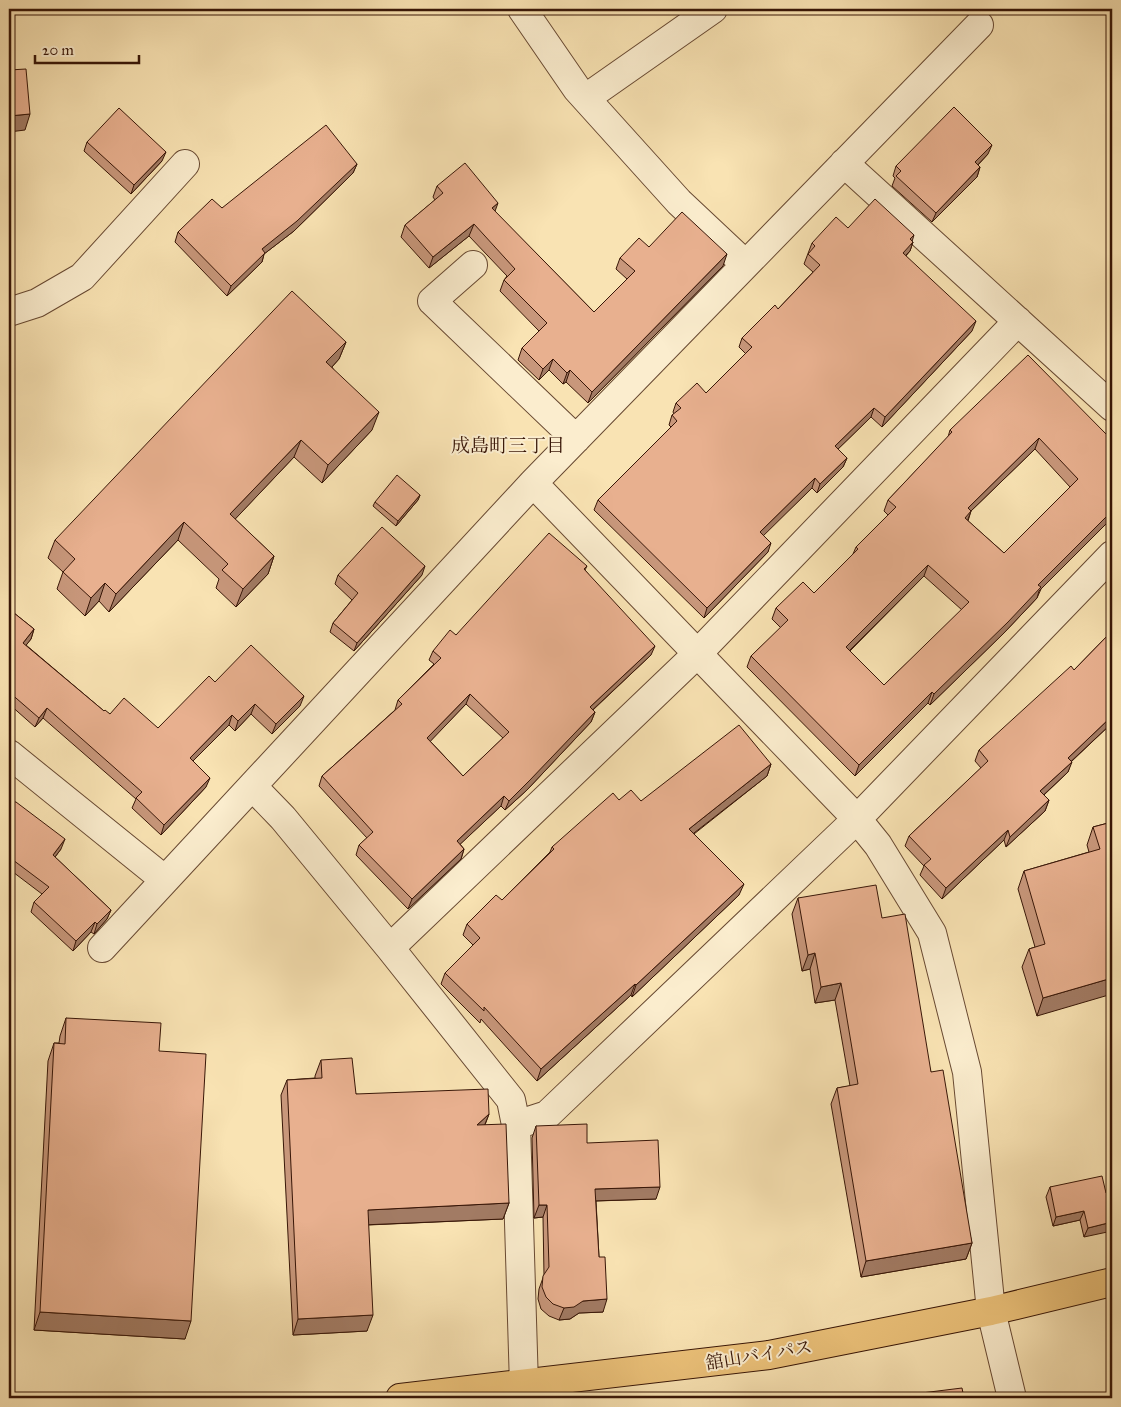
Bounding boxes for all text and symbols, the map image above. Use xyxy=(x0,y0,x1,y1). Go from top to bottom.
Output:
scale bar xyxy=(35,32,139,64)
text: 20 m xyxy=(42,41,74,59)
district label: 成島町三丁目 xyxy=(451,434,565,457)
street label: 舘山バイパス xyxy=(704,1336,814,1374)

